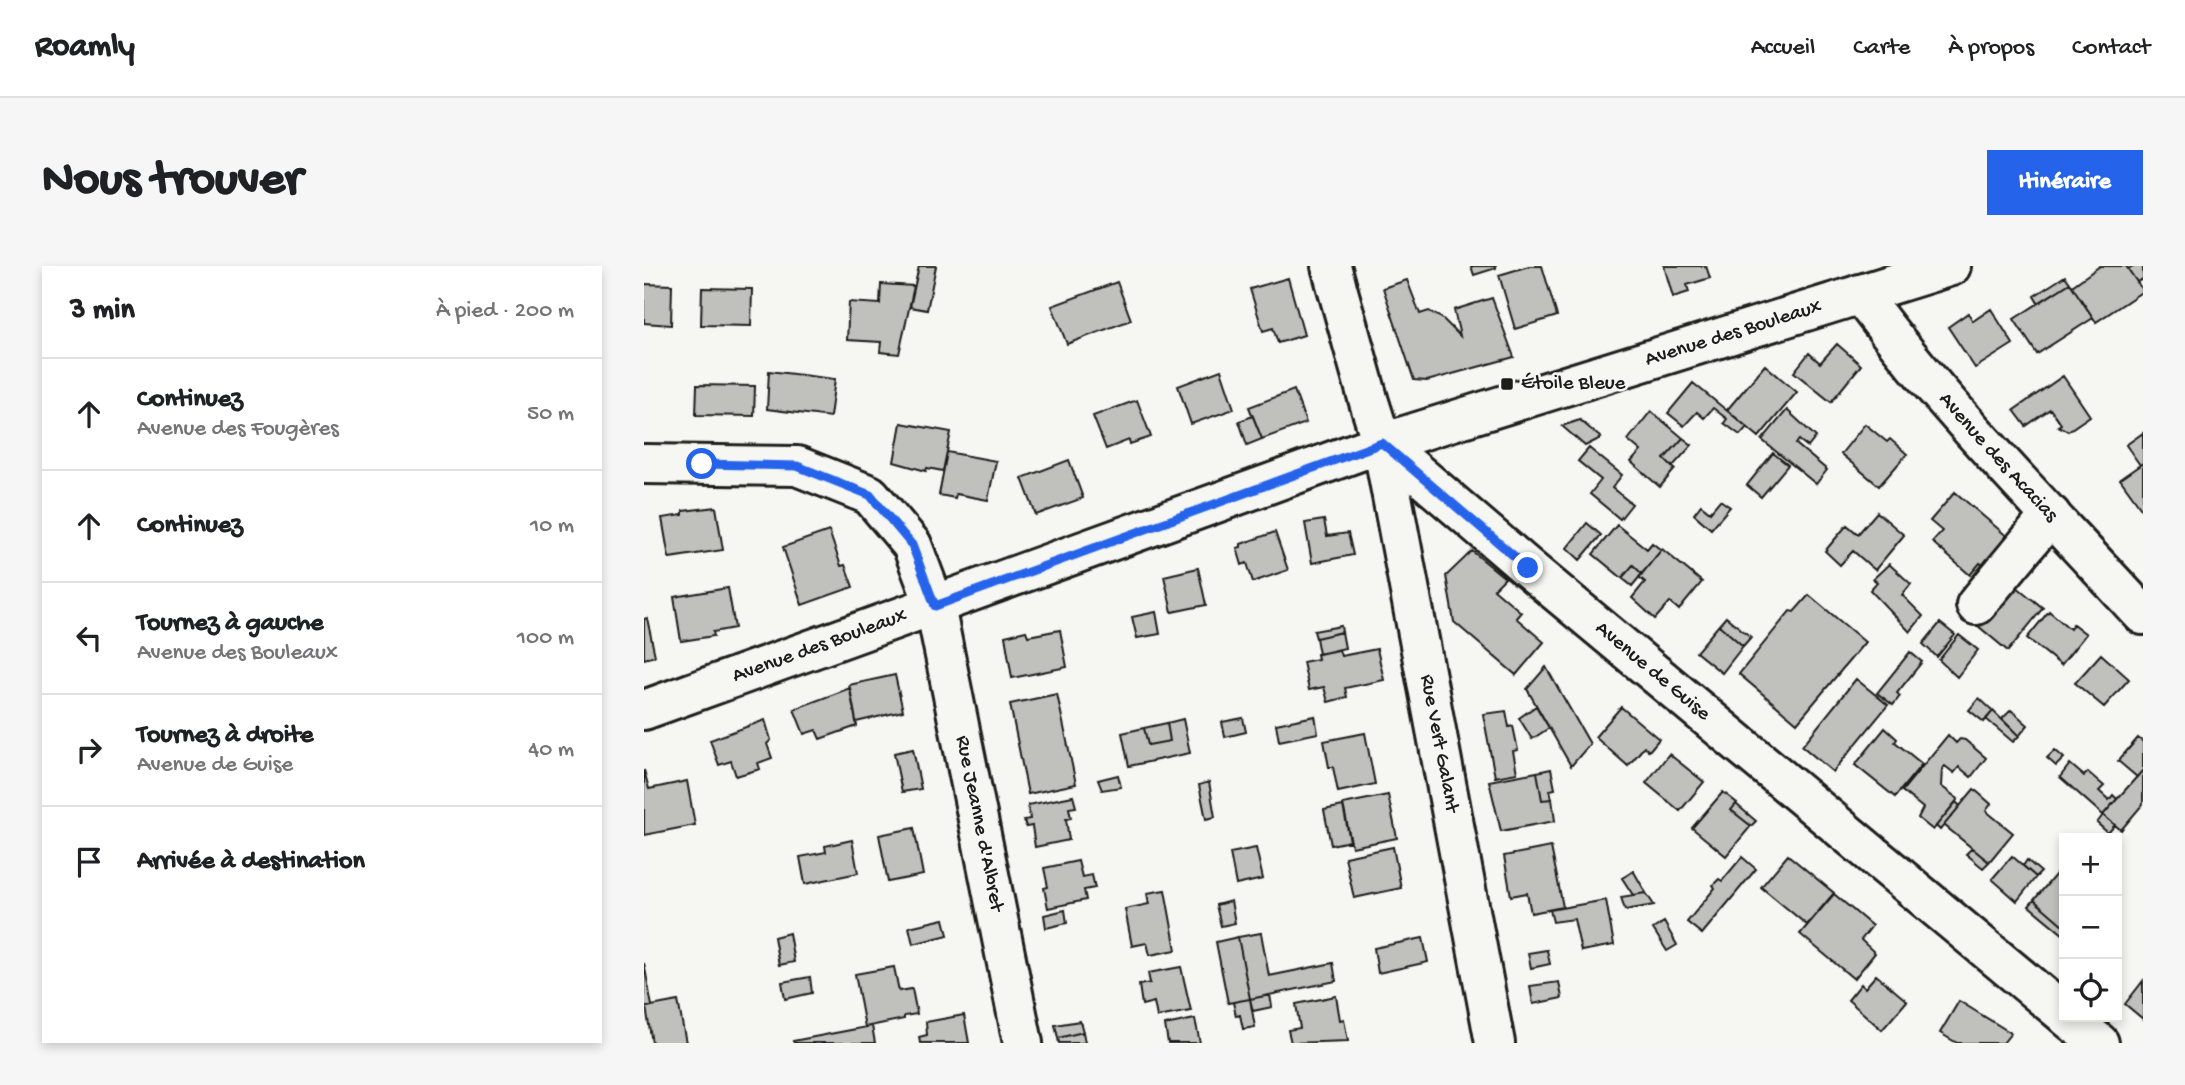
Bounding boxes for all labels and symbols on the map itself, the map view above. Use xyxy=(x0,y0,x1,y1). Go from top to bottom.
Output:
street label: Avenue des Bouleaux xyxy=(1642,294,1825,373)
place label: Étoile Bleue xyxy=(1521,372,1627,397)
marker: Étoile Bleue xyxy=(1499,376,1515,392)
street label: Avenue des Acacias xyxy=(1932,388,2064,529)
route start xyxy=(686,448,717,479)
route end xyxy=(1512,552,1543,583)
street label: Avenue des Bouleaux xyxy=(729,603,910,689)
street label: Avenue de Guise xyxy=(1590,616,1716,727)
street label: Rue Vert Galant xyxy=(1413,672,1464,817)
street label: Rue Jeanne d'Albret xyxy=(949,733,1009,916)

